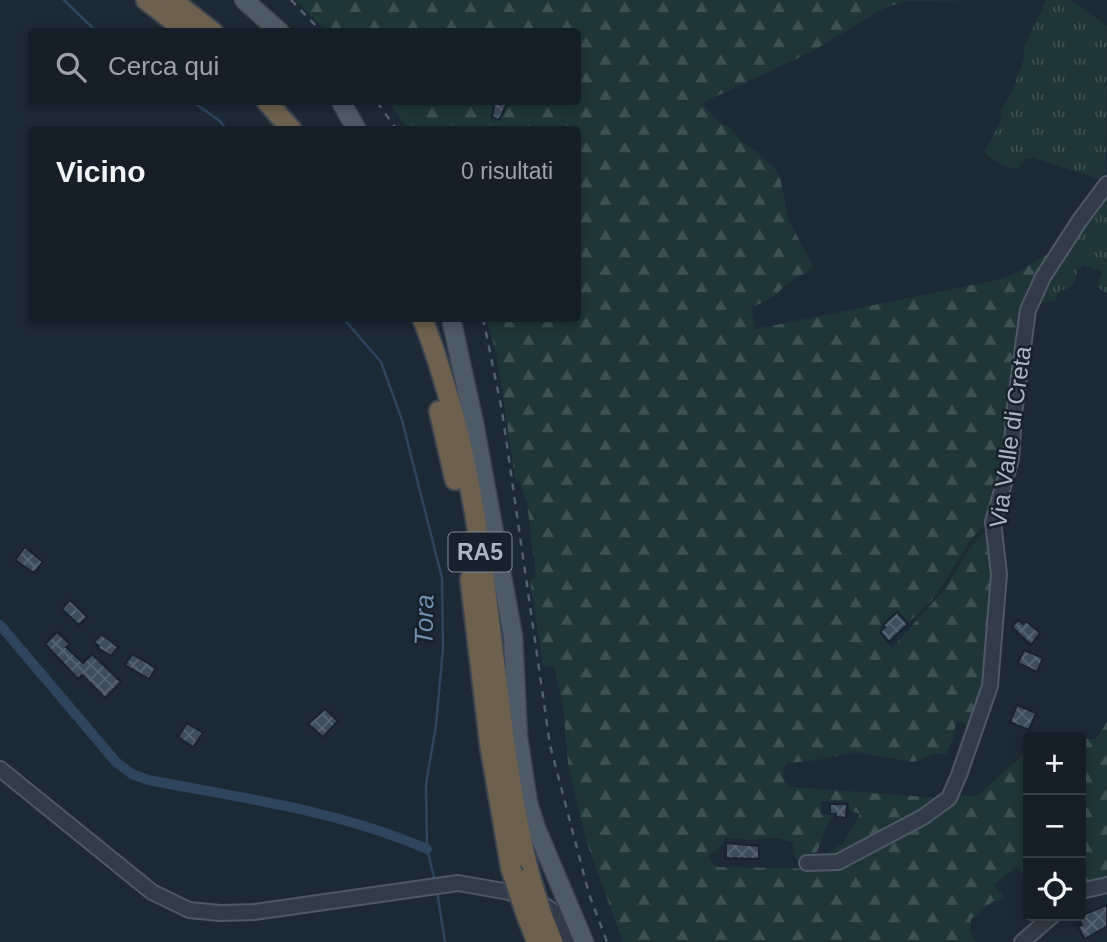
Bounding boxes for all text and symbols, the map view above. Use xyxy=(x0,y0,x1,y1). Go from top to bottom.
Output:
search box xyxy=(28,28,581,105)
icon: search xyxy=(52,48,90,86)
text: Cerca qui xyxy=(108,51,219,81)
text: Vicino xyxy=(56,155,145,188)
text: 0 risultati xyxy=(461,158,553,184)
street label: Via Valle di Creta xyxy=(984,344,1036,530)
road number: RA5 xyxy=(448,532,512,572)
water label: Tora xyxy=(409,594,439,646)
map controls xyxy=(1023,732,1086,921)
button: + xyxy=(1023,732,1086,795)
button: − xyxy=(1023,795,1086,858)
button: locate xyxy=(1023,858,1086,921)

